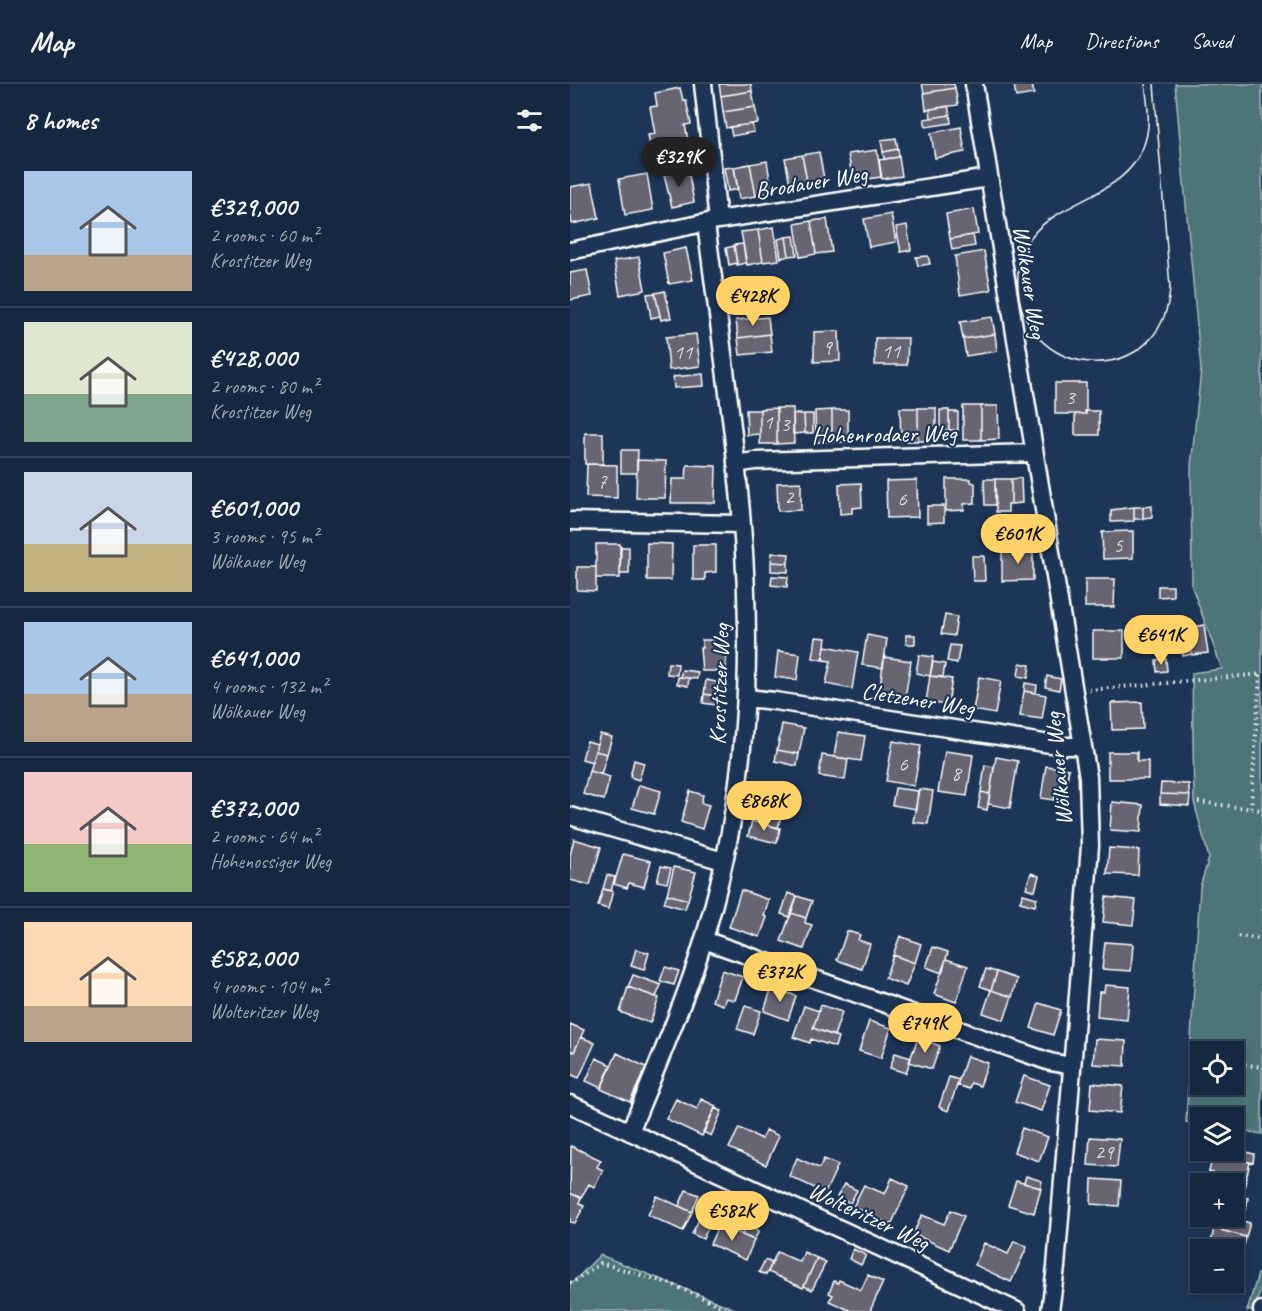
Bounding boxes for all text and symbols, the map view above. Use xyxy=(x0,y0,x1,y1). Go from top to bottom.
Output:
text: Map xyxy=(30,24,73,59)
text: Map xyxy=(1020,28,1052,54)
text: Directions xyxy=(1085,28,1158,54)
text: Saved xyxy=(1191,28,1232,54)
text: 8 homes xyxy=(24,104,97,137)
icon: filters xyxy=(513,104,546,137)
pin: €329K xyxy=(637,137,721,188)
text: €329K xyxy=(656,144,702,169)
street label: Brodauer Weg xyxy=(753,158,871,206)
text: €329,000 xyxy=(210,190,297,223)
icon: home xyxy=(72,195,144,267)
text: 2 rooms · 60 m² xyxy=(210,223,318,248)
street label: Wölkauer Weg xyxy=(1006,223,1054,342)
text: Krostitzer Weg xyxy=(210,248,311,273)
pin: €428K xyxy=(711,276,795,327)
text: €428K xyxy=(730,283,776,308)
house number: 9 xyxy=(822,334,833,360)
house number: 11 xyxy=(882,338,902,364)
house number: 11 xyxy=(674,339,694,365)
text: €428,000 xyxy=(210,341,297,374)
icon: home xyxy=(72,346,144,418)
text: 2 rooms · 80 m² xyxy=(210,374,318,399)
house number: 3 xyxy=(1065,384,1076,410)
text: Krostitzer Weg xyxy=(210,399,311,424)
house number: 1 xyxy=(763,409,774,435)
house number: 3 xyxy=(780,411,791,437)
street label: Hohenrodaer Weg xyxy=(811,418,958,450)
house number: 7 xyxy=(597,468,608,494)
house number: 2 xyxy=(784,484,795,510)
house number: 6 xyxy=(897,486,907,512)
text: €601,000 xyxy=(210,491,298,524)
icon: home xyxy=(72,496,144,568)
pin: €601K xyxy=(976,514,1060,565)
text: €601K xyxy=(995,521,1041,546)
text: 3 rooms · 95 m² xyxy=(210,524,318,549)
house number: 5 xyxy=(1113,532,1124,558)
text: Wölkauer Weg xyxy=(210,549,305,574)
pin: €641K xyxy=(1119,615,1203,666)
street label: Krostitzer Weg xyxy=(702,621,736,745)
text: €641K xyxy=(1138,622,1184,647)
text: €641,000 xyxy=(210,641,298,674)
icon: home xyxy=(72,646,144,718)
text: 4 rooms · 132 m² xyxy=(210,674,327,699)
street label: Cletzener Weg xyxy=(860,675,978,723)
text: Wölkauer Weg xyxy=(210,699,305,724)
street label: Wölkauer Weg xyxy=(1037,709,1079,827)
house number: 6 xyxy=(898,751,908,777)
house number: 8 xyxy=(951,760,963,786)
pin: €868K xyxy=(722,781,806,832)
text: €868K xyxy=(741,788,787,813)
text: €372,000 xyxy=(210,791,297,824)
icon: home xyxy=(72,796,144,868)
text: 2 rooms · 64 m² xyxy=(210,824,318,849)
text: Hohenossiger Weg xyxy=(210,849,331,874)
text: €582,000 xyxy=(210,941,297,974)
icon: home xyxy=(72,946,144,1018)
pin: €372K xyxy=(738,952,822,1003)
text: €372K xyxy=(757,959,803,984)
text: 4 rooms · 104 m² xyxy=(210,974,327,999)
text: Wolteritzer Weg xyxy=(210,999,318,1024)
pin: €749K xyxy=(883,1003,967,1054)
text: €749K xyxy=(902,1010,948,1035)
map controls xyxy=(1190,1041,1244,1293)
button: locate xyxy=(1190,1041,1244,1095)
button: layers xyxy=(1190,1107,1244,1161)
house number: 29 xyxy=(1095,1139,1115,1165)
button: + xyxy=(1190,1173,1244,1227)
street label: Wolteritzer Weg xyxy=(804,1175,936,1258)
pin: €582K xyxy=(690,1191,774,1242)
text: €582K xyxy=(709,1198,755,1223)
button: − xyxy=(1190,1239,1244,1293)

